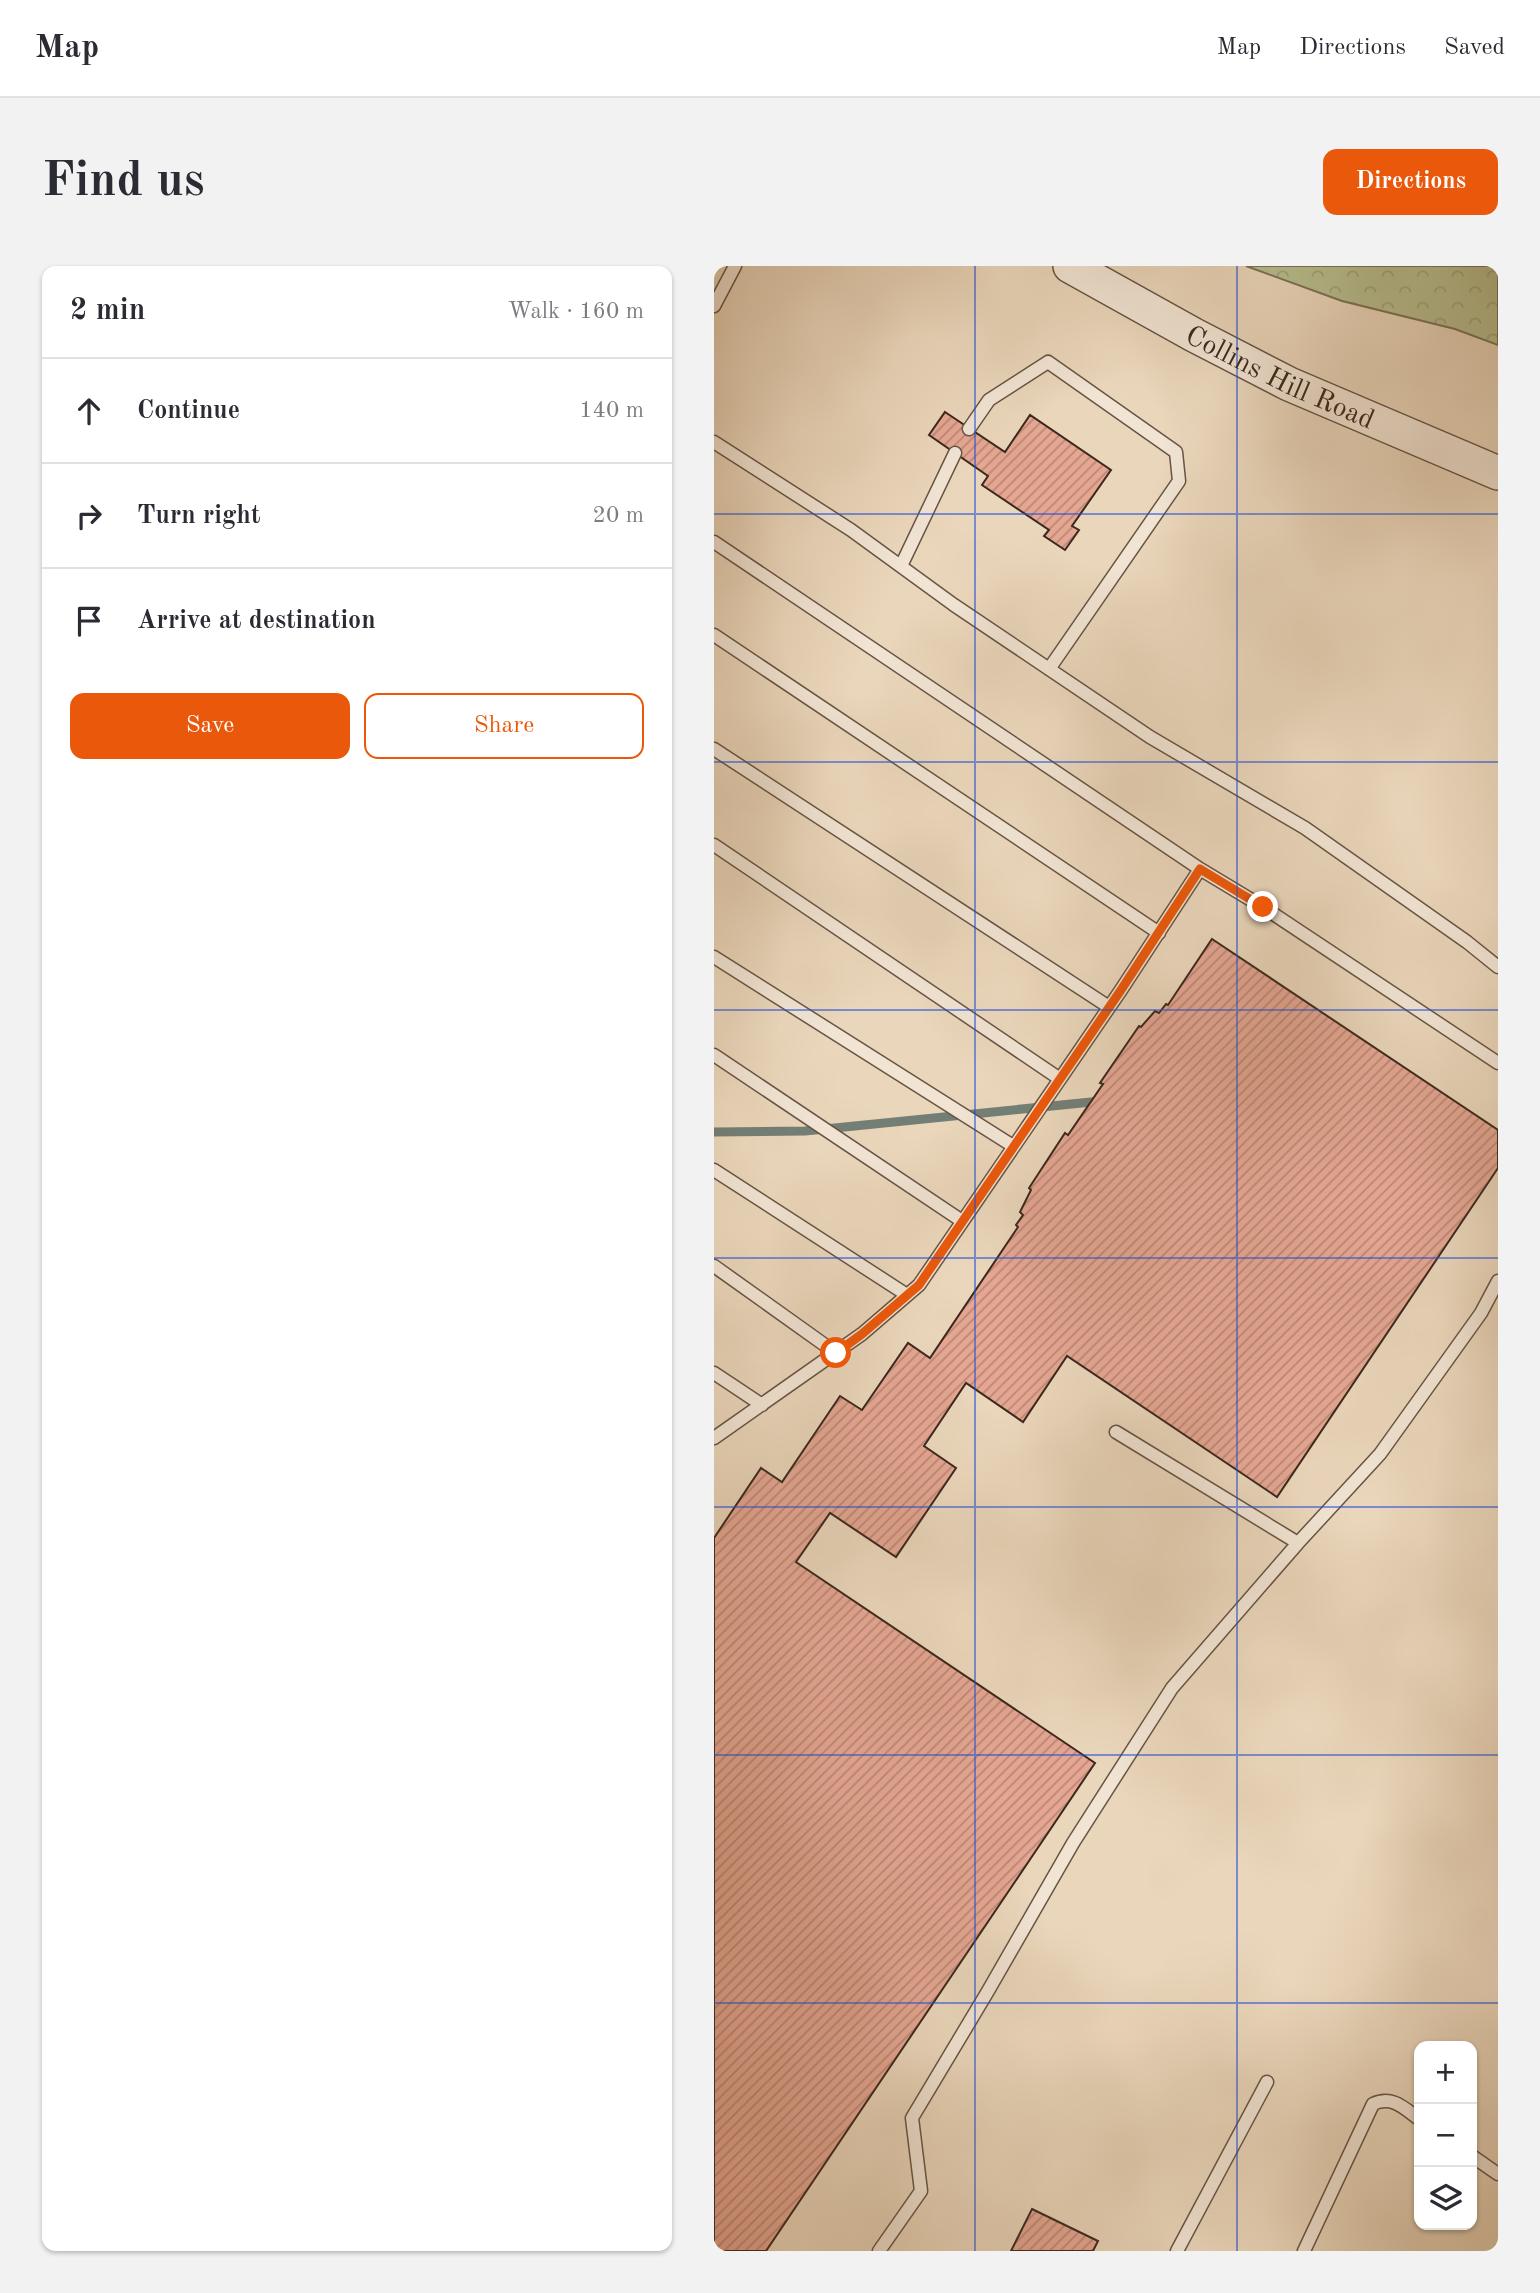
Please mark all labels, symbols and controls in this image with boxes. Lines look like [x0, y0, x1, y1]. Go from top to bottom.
text: Map [35, 32, 99, 65]
text: Map [1217, 36, 1261, 60]
text: Directions [1299, 36, 1406, 60]
text: Saved [1444, 36, 1505, 60]
button: Directions [1323, 149, 1498, 215]
text: Find us [42, 158, 205, 207]
text: 2 min [70, 296, 145, 326]
text: Walk · 160 m [508, 300, 644, 323]
street label: Collins Hill Road [1180, 322, 1378, 436]
icon: ahead [70, 392, 108, 430]
text: Continue [137, 398, 240, 424]
text: 140 m [579, 399, 644, 422]
icon: right [70, 497, 108, 535]
text: Turn right [137, 503, 260, 529]
text: 20 m [593, 504, 644, 527]
icon: arrive [70, 602, 108, 640]
text: Arrive at destination [137, 608, 376, 634]
button: Save [70, 693, 350, 759]
button: Share [364, 693, 644, 759]
route end [1247, 891, 1278, 922]
route start [820, 1337, 851, 1368]
map controls [1414, 2041, 1477, 2230]
button: + [1414, 2041, 1477, 2104]
button: − [1414, 2104, 1477, 2167]
button: layers [1414, 2167, 1477, 2230]

